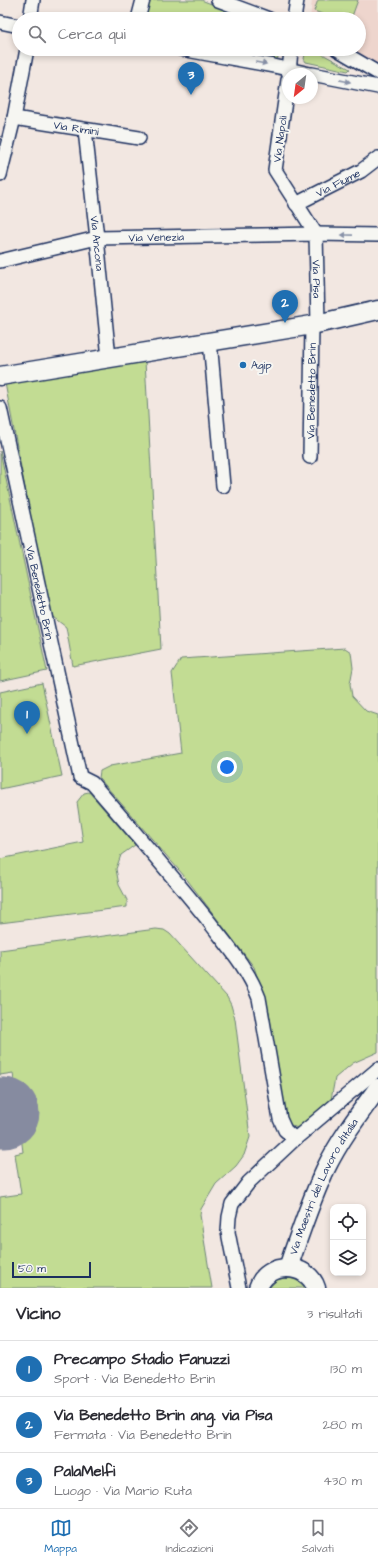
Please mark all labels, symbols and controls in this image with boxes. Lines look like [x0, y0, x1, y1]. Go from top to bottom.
search box [12, 12, 366, 56]
icon: search [26, 23, 48, 45]
text: Cerca qui [58, 24, 126, 45]
one-way arrow [255, 61, 267, 67]
pin: 3 [178, 62, 204, 95]
north arrow [282, 68, 318, 104]
one-way arrow [339, 78, 351, 84]
street label: Via Napoli [269, 114, 291, 163]
street label: Via Rimini [53, 117, 100, 139]
street label: Via Fiume [313, 165, 363, 200]
street label: Via Ancona [87, 215, 108, 272]
street label: Via Venezia [128, 229, 185, 245]
one-way arrow [341, 231, 353, 238]
street label: Via Pisa [309, 260, 325, 299]
pin: 2 [272, 290, 298, 323]
street label: Via Benedetto Brin [303, 342, 319, 439]
place label: Agip [251, 358, 272, 374]
marker: Agip [238, 360, 248, 370]
street label: Via Benedetto Brin [23, 544, 58, 642]
pin: 1 [14, 701, 40, 734]
your location [217, 757, 237, 777]
street label: Via Maestri del Lavoro d'Italia [285, 1115, 362, 1257]
map controls [330, 1204, 366, 1276]
button: locate [330, 1204, 366, 1240]
button: layers [330, 1240, 366, 1276]
scale bar [12, 1260, 91, 1279]
text: 50 m [18, 1261, 46, 1276]
text: Vicino [16, 1302, 61, 1326]
text: 3 risultati [307, 1305, 362, 1323]
text: Precampo Stadio Fanuzzi [54, 1349, 230, 1370]
text: 1 [28, 1360, 30, 1378]
text: 130 m [330, 1360, 362, 1378]
text: Sport · Via Benedetto Brin [54, 1370, 215, 1388]
text: Via Benedetto Brin ang. via Pisa [54, 1405, 272, 1426]
text: 2 [25, 1416, 33, 1434]
text: 280 m [323, 1416, 362, 1434]
text: Fermata · Via Benedetto Brin [54, 1426, 231, 1444]
text: PalaMelfi [54, 1461, 115, 1482]
text: 3 [26, 1472, 32, 1490]
text: 430 m [323, 1472, 362, 1490]
text: Luogo · Via Mario Ruta [54, 1482, 192, 1500]
tab: Mappa [44, 1517, 77, 1556]
tab: Indicazioni [166, 1517, 213, 1556]
tab: Salvati [302, 1517, 334, 1556]

